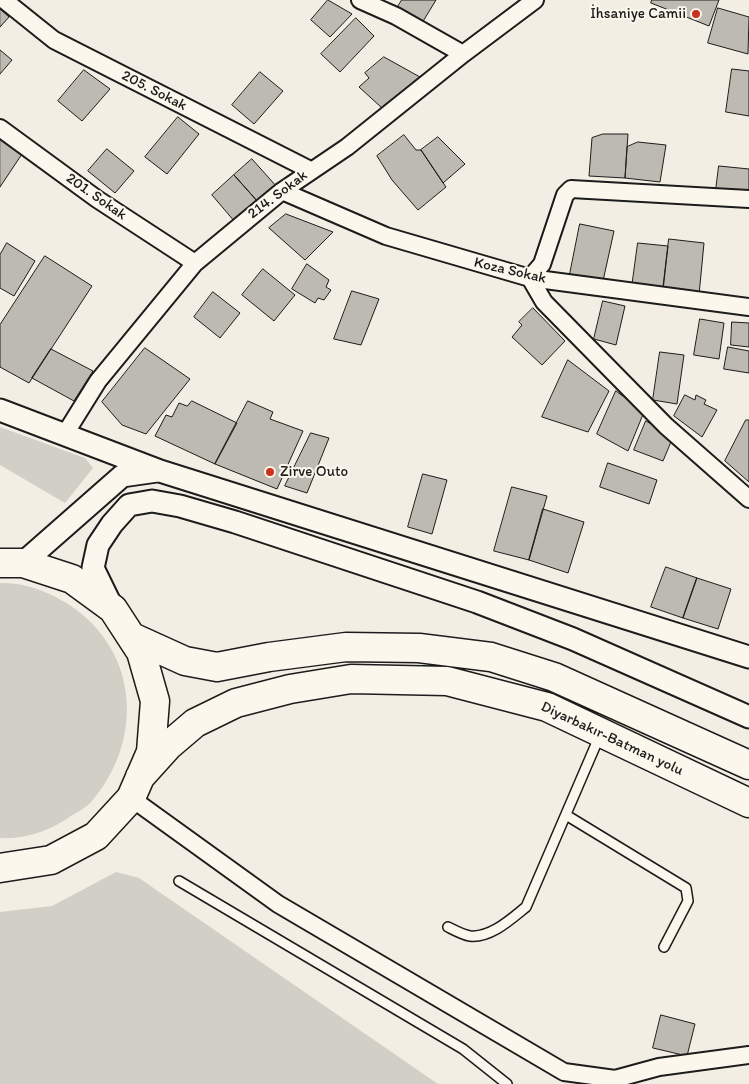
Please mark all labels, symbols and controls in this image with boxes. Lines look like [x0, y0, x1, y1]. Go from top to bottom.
place label: İhsaniye Camii [590, 5, 686, 23]
marker: İhsaniye Camii [690, 8, 702, 20]
street label: 205. Sokak [118, 67, 190, 115]
street label: 214. Sokak [245, 167, 311, 223]
street label: 201. Sokak [62, 170, 130, 224]
street label: Koza Sokak [472, 254, 548, 288]
place label: Zirve Outo [280, 463, 348, 481]
marker: Zirve Outo [264, 466, 276, 478]
street label: Diyarbakır-Batman yolu [538, 698, 686, 780]

